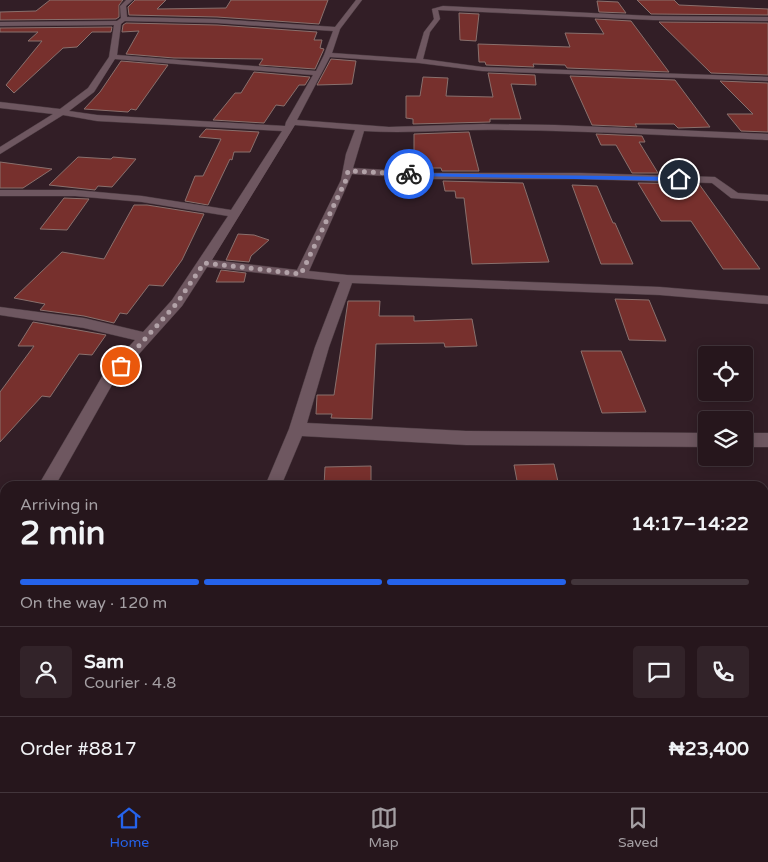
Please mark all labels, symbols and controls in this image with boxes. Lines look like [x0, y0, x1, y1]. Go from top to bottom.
courier [384, 149, 434, 199]
pin [658, 158, 700, 200]
icon: bike [395, 160, 423, 188]
icon: home [665, 165, 693, 193]
pin [100, 345, 142, 387]
map controls [698, 346, 753, 466]
button: locate [698, 346, 753, 401]
icon: bag [107, 352, 135, 380]
button: layers [698, 411, 753, 466]
text: Arriving in [20, 495, 98, 515]
text: 14:17–14:22 [631, 513, 749, 535]
text: 2 min [20, 515, 105, 553]
text: On the way · 120 m [20, 593, 167, 613]
button: person [20, 646, 72, 698]
button: chat [633, 646, 685, 698]
button: phone [697, 646, 749, 698]
text: Sam [84, 651, 124, 673]
text: Courier · 4.8 [84, 673, 176, 693]
text: Order #8817 [20, 738, 137, 760]
text: ₦23,400 [669, 738, 749, 760]
tab: Home [110, 804, 149, 851]
tab: Map [368, 804, 399, 851]
tab: Saved [618, 804, 658, 851]

